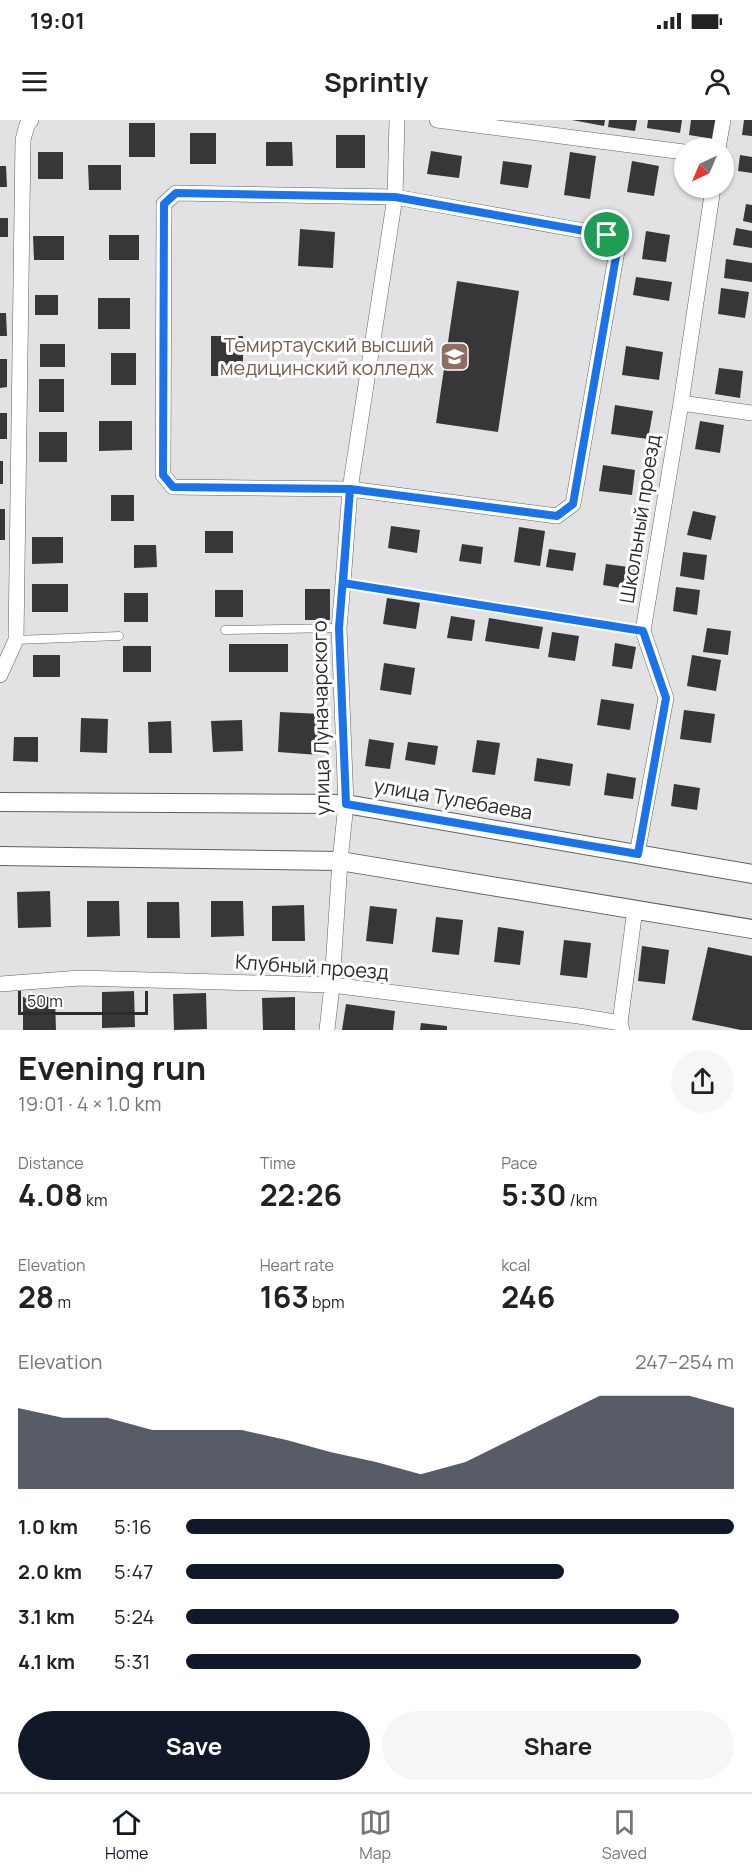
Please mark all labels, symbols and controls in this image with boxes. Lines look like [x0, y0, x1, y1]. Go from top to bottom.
text: 19:01 [30, 6, 85, 36]
text: Sprintly [324, 63, 428, 100]
icon: menu [18, 65, 51, 98]
icon: person [701, 65, 734, 98]
north arrow [674, 138, 734, 198]
map controls [674, 138, 734, 198]
pin [581, 209, 632, 260]
icon: arrive [590, 218, 623, 251]
place label: Темиртауский высший медицинский колледж [220, 331, 434, 381]
school or university icon: Темиртауский высший медицинский колледж [439, 340, 471, 372]
street label: Школьный проезд [613, 433, 666, 605]
street label: улица Луначарского [305, 620, 336, 816]
street label: улица Тулебаева [372, 771, 535, 826]
street label: Клубный проезд [234, 948, 390, 985]
scale bar [18, 988, 148, 1016]
text: 50 m [27, 990, 63, 1012]
text: Evening run [18, 1045, 206, 1090]
button: share [671, 1050, 734, 1113]
text: 19:01 · 4 × 1.0 km [18, 1090, 161, 1117]
text: Distance [18, 1152, 84, 1174]
text: Time [260, 1152, 296, 1174]
text: Pace [501, 1152, 537, 1174]
text: 4.08 [18, 1174, 83, 1215]
text: 22:26 [260, 1174, 342, 1215]
text: 5:30 [501, 1174, 566, 1215]
text: km [83, 1189, 108, 1211]
text: /km [566, 1189, 597, 1211]
text: Elevation [18, 1254, 86, 1276]
text: Heart rate [260, 1254, 334, 1276]
text: kcal [501, 1254, 531, 1276]
text: 28 [18, 1276, 54, 1317]
text: 163 [260, 1276, 309, 1317]
text: 246 [501, 1276, 556, 1317]
text: m [54, 1291, 71, 1313]
text: bpm [309, 1291, 345, 1313]
text: Elevation [18, 1348, 102, 1375]
text: 247–254 m [635, 1348, 734, 1375]
text: 1.0 km [18, 1513, 78, 1540]
text: 5:16 [114, 1513, 152, 1540]
text: 2.0 km [18, 1558, 82, 1585]
text: 5:47 [114, 1558, 153, 1585]
text: 3.1 km [18, 1603, 75, 1630]
text: 5:24 [114, 1603, 154, 1630]
text: 4.1 km [18, 1648, 75, 1675]
text: 5:31 [114, 1648, 150, 1675]
button: Save [18, 1711, 370, 1780]
button: Share [382, 1711, 734, 1780]
tab: Home [105, 1806, 148, 1864]
tab: Map [359, 1806, 392, 1864]
tab: Saved [602, 1806, 647, 1864]

